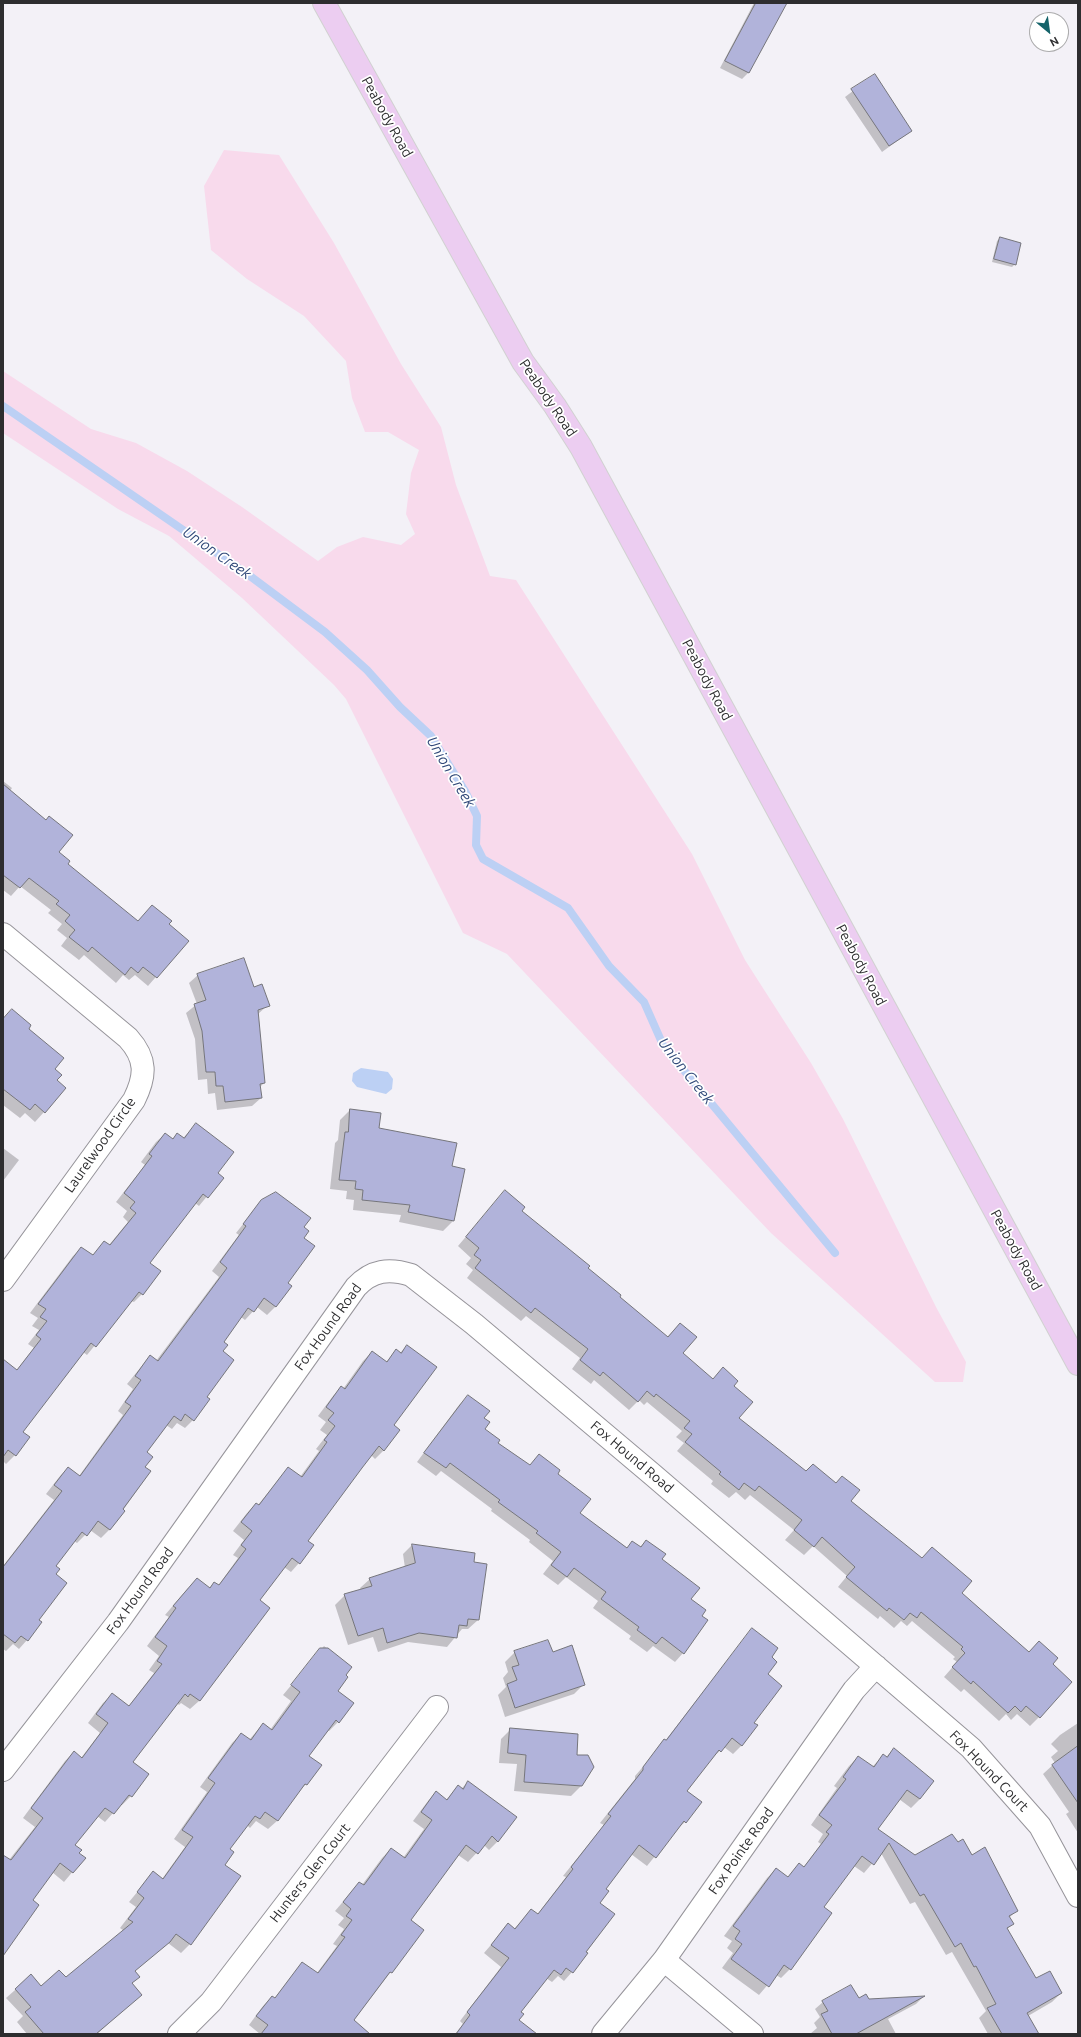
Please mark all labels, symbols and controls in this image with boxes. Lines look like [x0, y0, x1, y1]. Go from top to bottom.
north arrow [1029, 12, 1069, 52]
text: N [1048, 34, 1061, 49]
street label: Peabody Road [358, 74, 416, 160]
street label: Peabody Road [516, 356, 580, 440]
water label: Union Creek [179, 523, 255, 583]
street label: Peabody Road [679, 636, 735, 724]
water label: Union Creek [423, 733, 479, 811]
street label: Peabody Road [833, 921, 889, 1009]
water label: Union Creek [654, 1034, 718, 1108]
street label: Laurelwood Circle [61, 1094, 139, 1196]
street label: Peabody Road [987, 1207, 1045, 1293]
street label: Fox Hound Road [291, 1280, 365, 1374]
street label: Fox Hound Road [587, 1417, 677, 1497]
street label: Fox Hound Road [103, 1544, 177, 1638]
street label: Fox Hound Court [946, 1727, 1032, 1815]
street label: Fox Pointe Road [705, 1804, 777, 1898]
street label: Hunters Glen Court [266, 1820, 354, 1926]

